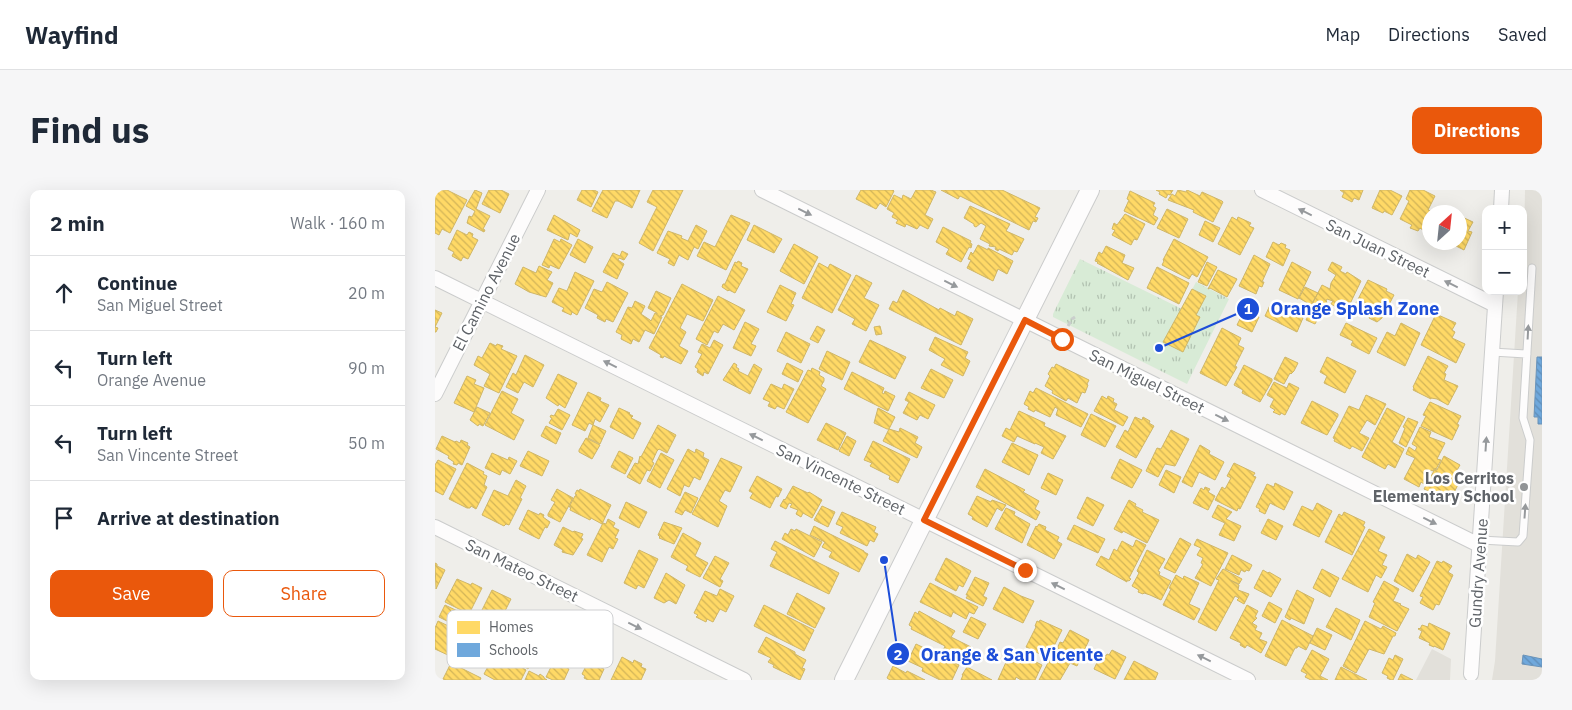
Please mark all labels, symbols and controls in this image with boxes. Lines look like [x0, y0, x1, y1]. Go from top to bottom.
text: Wayfind [25, 19, 118, 51]
text: Map [1325, 23, 1360, 46]
text: Directions [1388, 23, 1470, 46]
text: Saved [1498, 23, 1547, 46]
text: Find us [30, 107, 149, 153]
button: Directions [1412, 107, 1542, 154]
north arrow [1422, 205, 1467, 250]
map controls [1482, 205, 1527, 295]
button: + [1482, 205, 1527, 250]
one-way arrow [798, 208, 812, 216]
one-way arrow [1298, 208, 1313, 216]
text: 2 min [50, 209, 105, 237]
text: Walk · 160 m [290, 213, 385, 233]
street label: San Juan Street [1323, 214, 1433, 282]
street label: El Camino Avenue [448, 230, 524, 354]
button: − [1482, 250, 1527, 295]
text: Continue [97, 271, 177, 295]
icon: ahead [50, 279, 78, 307]
one-way arrow [944, 280, 958, 288]
one-way arrow [1444, 280, 1458, 288]
text: 20 m [348, 283, 385, 303]
callout: Orange Splash Zone [1236, 293, 1449, 326]
text: San Miguel Street [97, 295, 223, 315]
text: Orange Splash Zone [1271, 297, 1439, 320]
text: 1 [1243, 299, 1253, 318]
one-way arrow [1525, 324, 1533, 340]
route start [1051, 328, 1074, 351]
street label: San Miguel Street [1086, 344, 1208, 418]
text: Turn left [97, 346, 173, 370]
icon: left [50, 354, 78, 382]
text: 90 m [348, 358, 385, 378]
one-way arrow [603, 360, 618, 369]
text: Orange Avenue [97, 370, 206, 390]
one-way arrow [1215, 414, 1229, 422]
text: Turn left [97, 421, 173, 445]
icon: left [50, 429, 78, 457]
one-way arrow [749, 432, 763, 440]
text: 50 m [348, 433, 385, 453]
one-way arrow [1482, 436, 1490, 452]
street label: San Vincente Street [773, 439, 909, 519]
text: San Vincente Street [97, 445, 238, 465]
place label: Los Cerritos Elementary School [1373, 468, 1514, 506]
marker: Los Cerritos Elementary School [1518, 481, 1530, 493]
one-way arrow [1522, 503, 1530, 519]
icon: arrive [50, 504, 78, 532]
text: Arrive at destination [97, 506, 280, 530]
one-way arrow [1423, 517, 1437, 525]
street label: Gundry Avenue [1464, 517, 1492, 628]
street label: San Mateo Street [462, 534, 582, 606]
route end [1014, 559, 1037, 582]
button: Save [50, 570, 213, 617]
button: Share [223, 570, 385, 617]
one-way arrow [1051, 582, 1066, 591]
legend [447, 610, 613, 668]
text: Homes [489, 618, 534, 636]
one-way arrow [628, 622, 643, 630]
callout: Orange & San Vicente [886, 638, 1113, 671]
text: Schools [489, 641, 539, 659]
text: Orange & San Vicente [921, 643, 1103, 666]
text: 2 [893, 645, 903, 664]
one-way arrow [1197, 654, 1211, 662]

